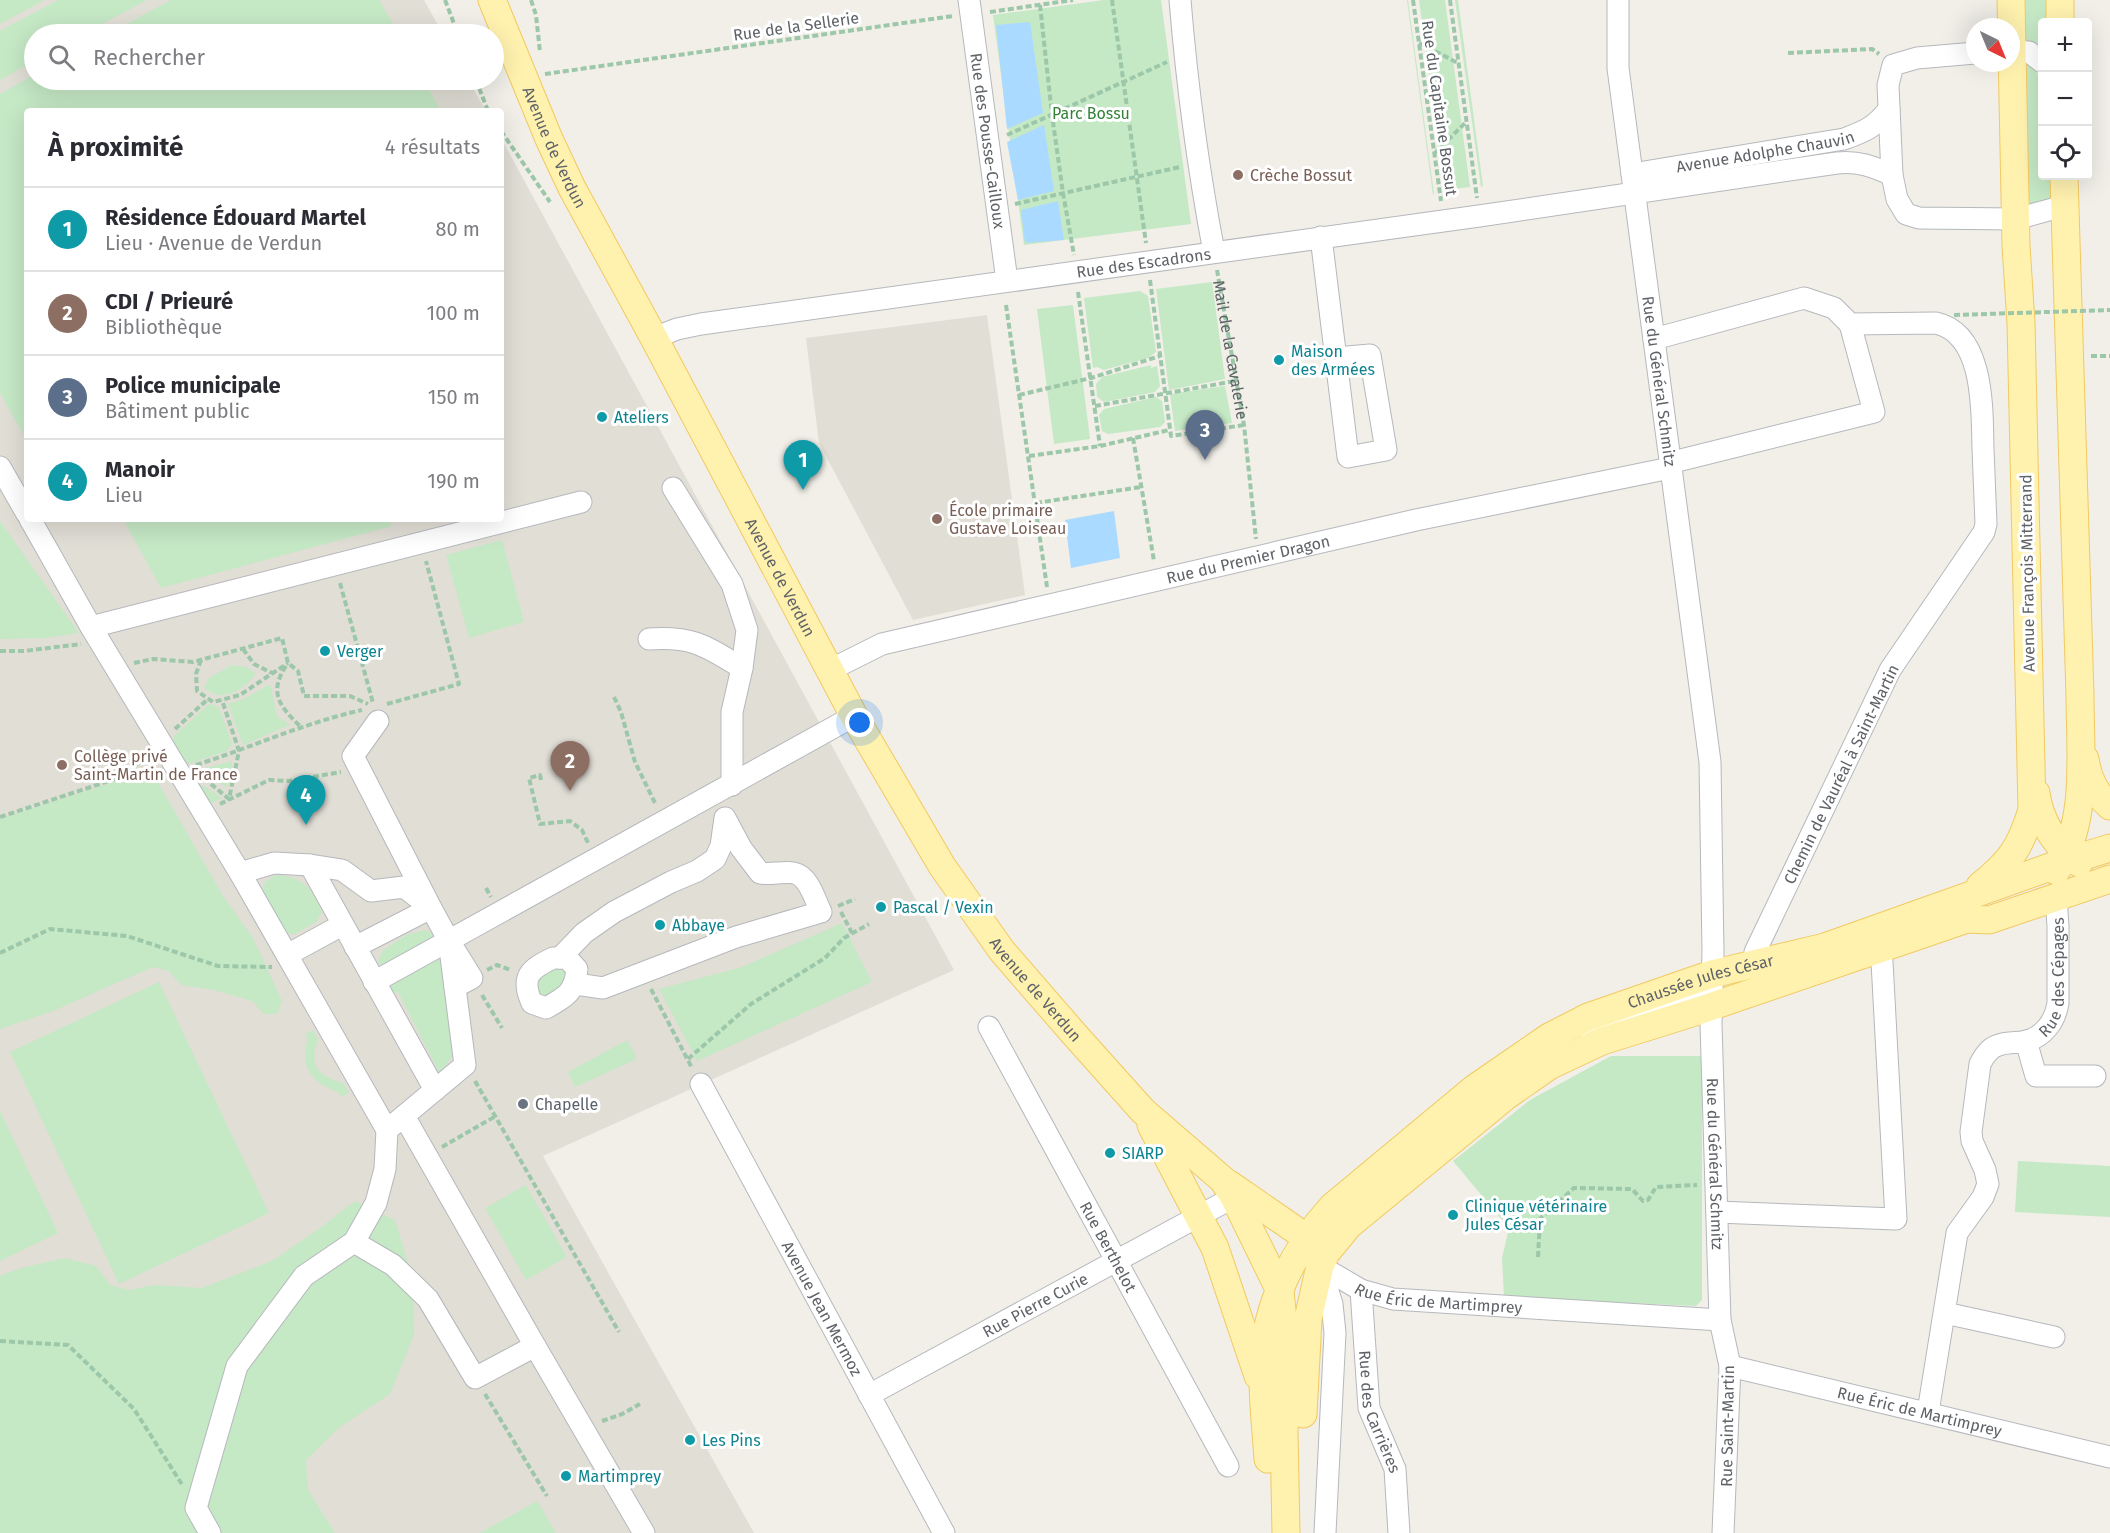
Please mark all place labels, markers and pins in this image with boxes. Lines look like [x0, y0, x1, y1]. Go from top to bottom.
place label: Crèche Bossut [1250, 166, 1352, 185]
marker: Crèche Bossut [1231, 168, 1245, 182]
place label: Maison des Armées [1291, 342, 1375, 379]
marker: Maison des Armées [1272, 353, 1286, 367]
place label: Ateliers [614, 408, 669, 427]
marker: Ateliers [595, 410, 609, 424]
pin: 3 [1186, 410, 1224, 460]
pin: 1 [784, 440, 822, 490]
place label: École primaire Gustave Loiseau [949, 500, 1066, 538]
marker: École primaire Gustave Loiseau [930, 512, 944, 526]
place label: Verger [337, 642, 384, 661]
marker: Verger [318, 644, 332, 658]
pin: 2 [550, 742, 590, 791]
place label: Collège privé Saint-Martin de France [74, 747, 238, 784]
marker: Collège privé Saint-Martin de France [55, 758, 69, 772]
pin: 4 [286, 776, 326, 825]
place label: Pascal / Vexin [893, 898, 994, 917]
marker: Pascal / Vexin [874, 900, 888, 914]
place label: Abbaye [672, 916, 725, 935]
marker: Abbaye [653, 918, 667, 932]
place label: Chapelle [535, 1095, 598, 1114]
marker: Chapelle [516, 1097, 530, 1111]
place label: SIARP [1122, 1144, 1164, 1163]
marker: SIARP [1103, 1146, 1117, 1160]
place label: Clinique vétérinaire Jules César [1465, 1197, 1607, 1234]
marker: Clinique vétérinaire Jules César [1446, 1208, 1460, 1222]
place label: Les Pins [702, 1431, 761, 1450]
marker: Les Pins [683, 1433, 697, 1447]
place label: Martimprey [578, 1467, 661, 1486]
marker: Martimprey [559, 1469, 573, 1483]

